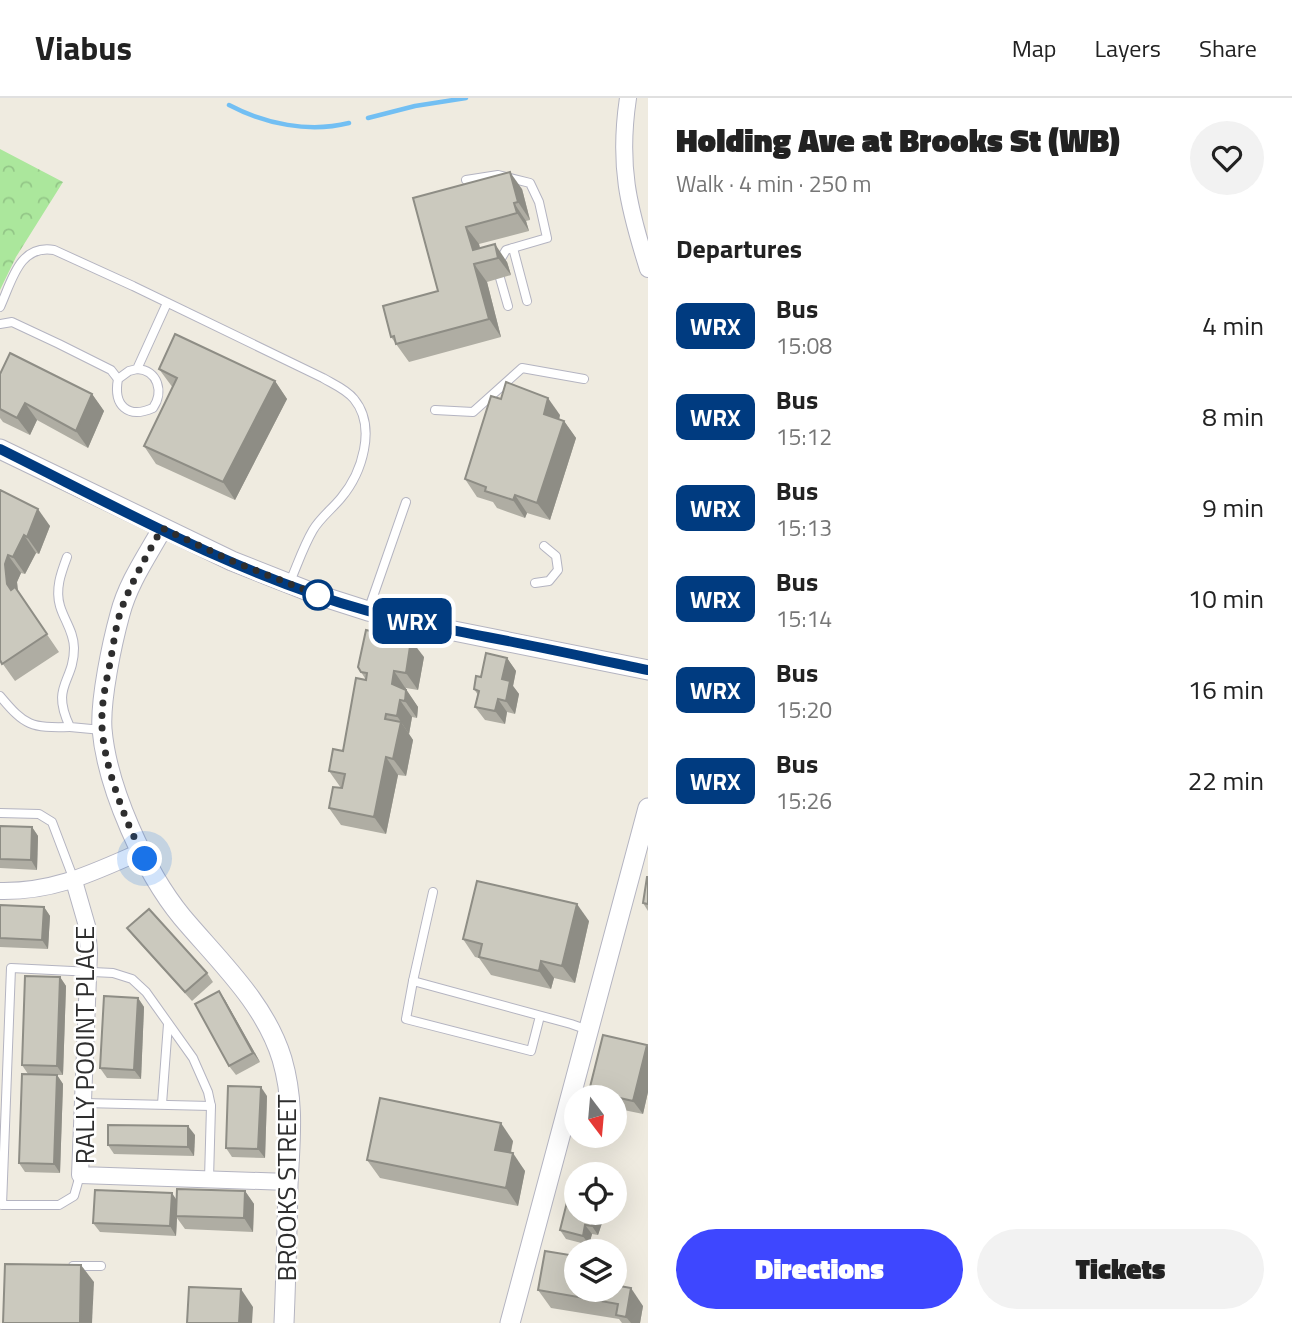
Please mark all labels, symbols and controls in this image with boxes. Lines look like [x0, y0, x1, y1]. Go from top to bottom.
text: Viabus [35, 23, 132, 73]
text: Map [1012, 30, 1057, 66]
text: Layers [1095, 30, 1161, 66]
text: Share [1199, 30, 1257, 66]
text: Holding Ave at Brooks St (WB) [676, 115, 1120, 165]
button: heart [1190, 121, 1264, 195]
text: Walk · 4 min · 250 m [676, 166, 872, 201]
text: Departures [676, 229, 802, 268]
text: Bus [776, 289, 818, 328]
text: 4 min [1202, 306, 1264, 345]
text: WRX [690, 308, 741, 344]
text: 15:08 [776, 328, 832, 363]
text: Bus [776, 380, 818, 419]
text: 8 min [1202, 397, 1264, 436]
text: WRX [690, 399, 741, 435]
text: 15:12 [776, 419, 832, 454]
text: Bus [776, 471, 818, 510]
text: 9 min [1202, 488, 1264, 527]
text: WRX [690, 490, 741, 526]
text: 15:13 [776, 510, 832, 545]
text: Bus [776, 562, 818, 601]
text: 10 min [1188, 579, 1264, 618]
unlabelled marker [303, 580, 333, 610]
text: WRX [690, 581, 741, 617]
line badge: WRX [372, 598, 452, 644]
text: 15:14 [776, 601, 832, 636]
text: WRX [387, 603, 437, 639]
text: Bus [776, 653, 818, 692]
text: 16 min [1188, 670, 1264, 709]
text: WRX [690, 672, 741, 708]
text: 15:20 [776, 692, 832, 727]
text: Bus [776, 744, 818, 783]
text: 22 min [1188, 761, 1264, 800]
text: WRX [690, 763, 741, 799]
text: 15:26 [776, 783, 832, 818]
your location [127, 841, 162, 876]
street label: RALLY POOINT PLACE [65, 926, 104, 1164]
north arrow [564, 1085, 626, 1148]
map controls [564, 1085, 627, 1302]
street label: BROOKS STREET [267, 1094, 306, 1282]
button: locate [564, 1162, 627, 1225]
button: Directions [676, 1229, 963, 1309]
button: Tickets [977, 1229, 1264, 1309]
button: layers [564, 1239, 627, 1302]

